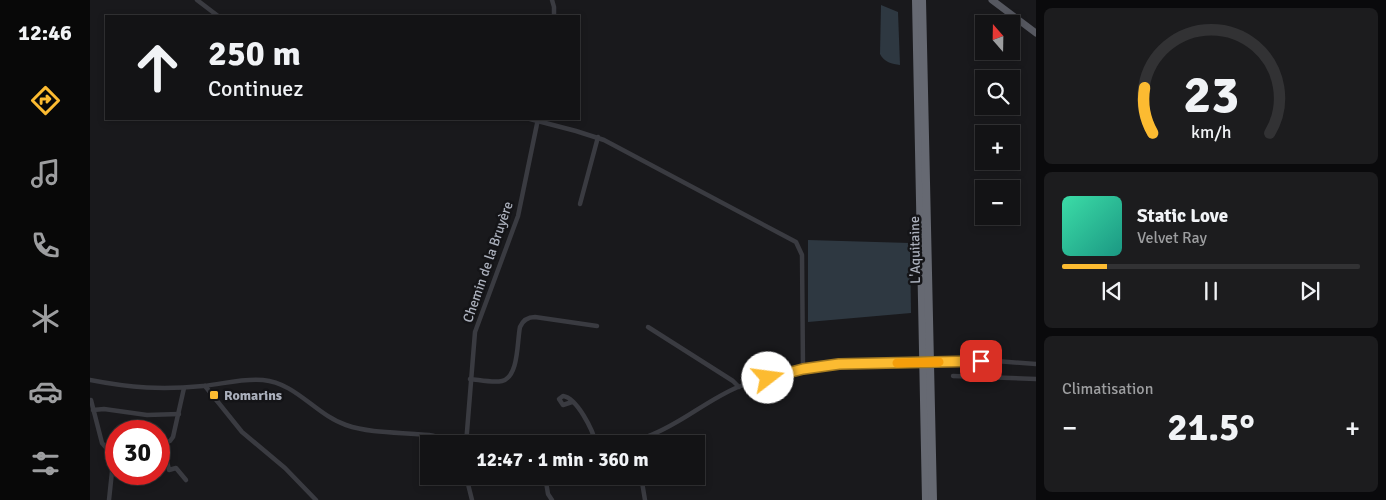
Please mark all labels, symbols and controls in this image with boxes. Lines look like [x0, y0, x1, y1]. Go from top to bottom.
north arrow [975, 15, 1020, 60]
map controls [975, 15, 1020, 225]
text: 12:46 [18, 19, 72, 46]
text: 250 m [208, 32, 301, 75]
icon: ahead [125, 35, 190, 100]
text: 23 [1183, 63, 1239, 127]
button: search [975, 70, 1020, 115]
text: Continuez [208, 75, 303, 102]
icon: directions [28, 83, 63, 118]
text: km/h [1191, 121, 1231, 143]
button: + [975, 125, 1020, 170]
icon: music [28, 156, 63, 191]
button: − [975, 180, 1020, 225]
street label: Chemin de la Bruyère [459, 199, 517, 325]
text: Static Love [1137, 204, 1228, 228]
street label: L'Aquitaine [906, 216, 924, 284]
icon: phone [28, 228, 63, 263]
text: Velvet Ray [1137, 228, 1207, 248]
icon: previous [1098, 277, 1126, 305]
icon: pause [1197, 277, 1225, 305]
icon: next [1296, 277, 1324, 305]
icon: climate [28, 301, 63, 336]
pin [960, 340, 1002, 382]
icon: arrive [967, 347, 995, 375]
position arrow [741, 351, 793, 403]
icon: car [28, 374, 63, 409]
text: Climatisation [1062, 379, 1153, 399]
place label: Romarins [224, 387, 282, 404]
marker: Romarins [208, 389, 220, 401]
text: 21.5° [1167, 404, 1255, 451]
text: − [1062, 411, 1077, 445]
text: + [1345, 411, 1360, 445]
speed limit sign: 30 [105, 420, 170, 485]
icon: filters [28, 446, 63, 481]
text: 12:47 · 1 min · 360 m [476, 448, 649, 472]

